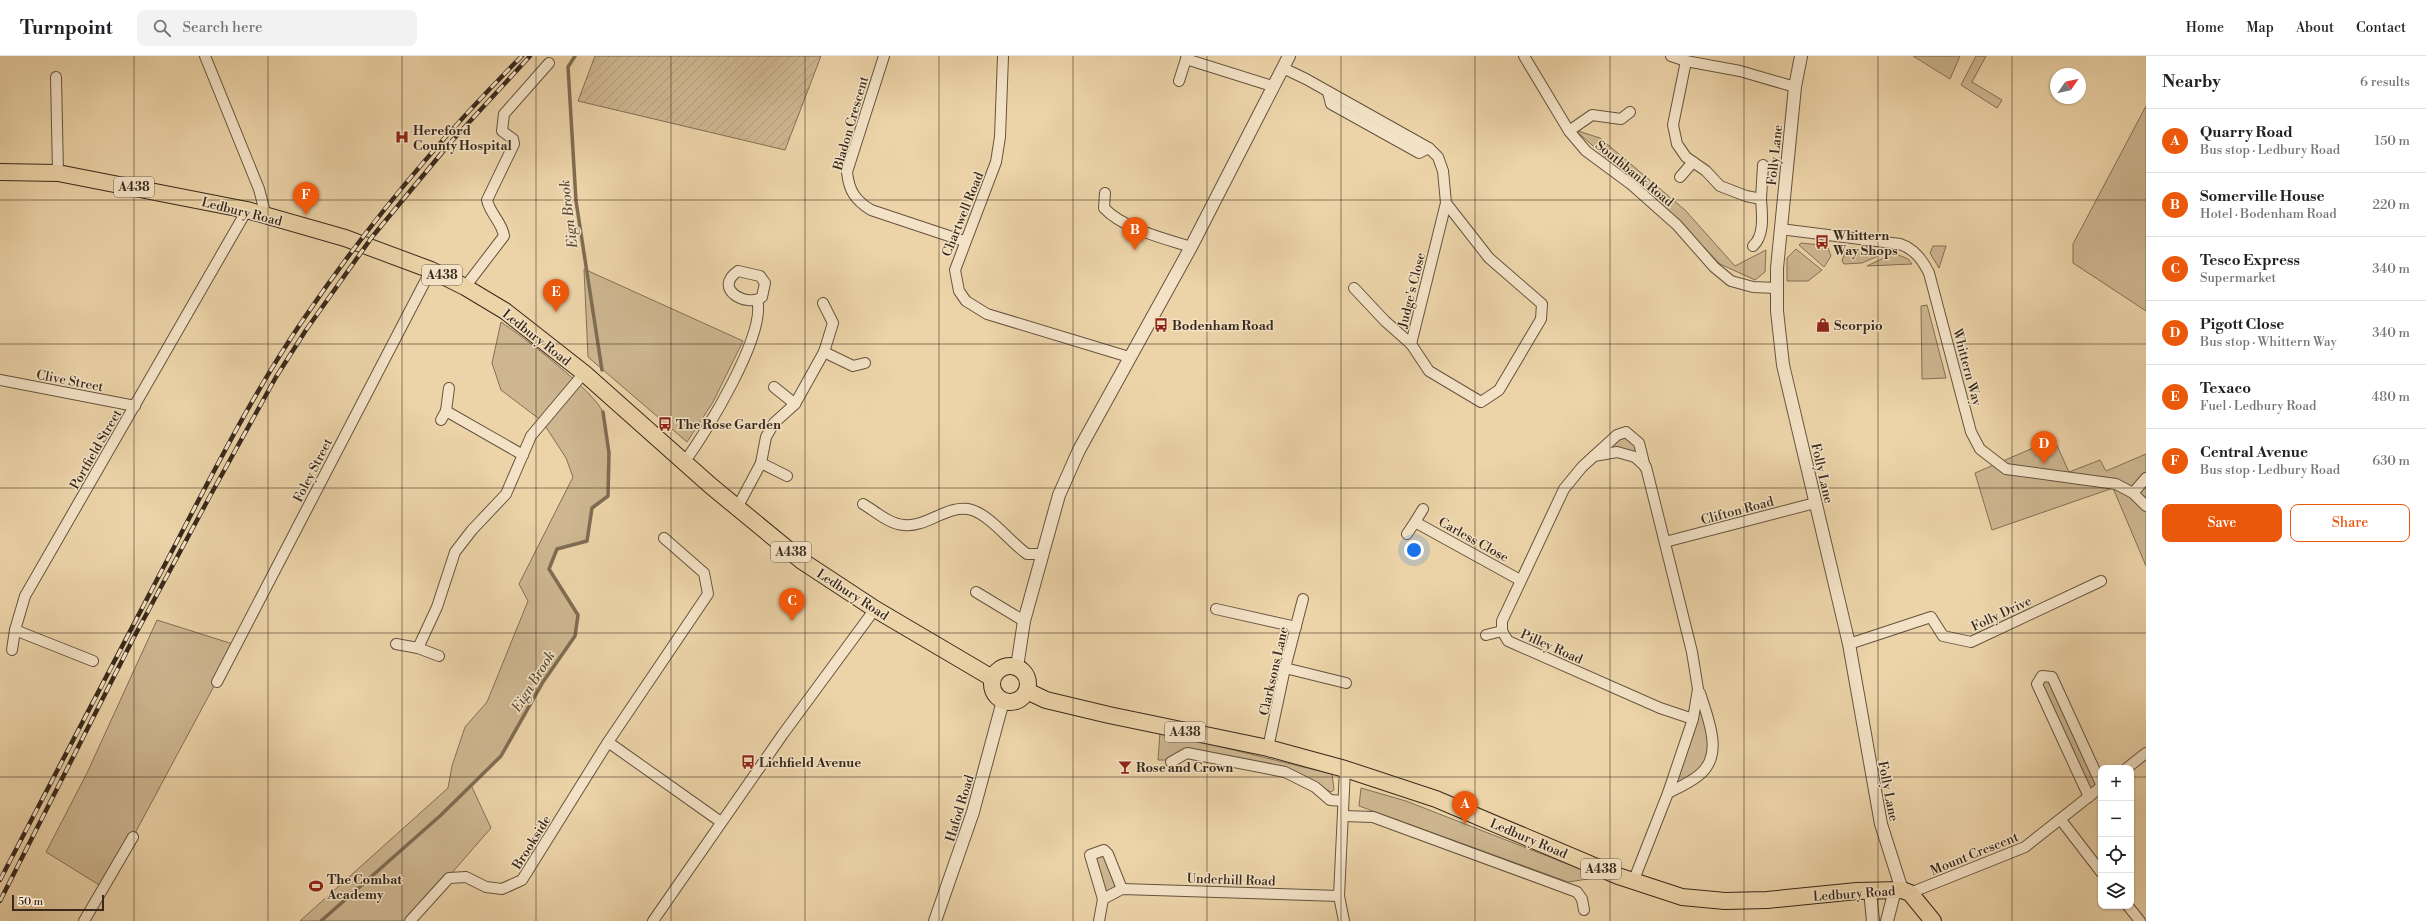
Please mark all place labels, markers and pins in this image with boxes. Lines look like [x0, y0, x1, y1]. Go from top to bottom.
place label: Hereford County Hospital [413, 123, 512, 154]
hospital icon: Hereford County Hospital [394, 129, 410, 145]
pin: F [293, 182, 319, 215]
pin: B [1122, 217, 1148, 250]
place label: Whittern Way Shops [1832, 228, 1898, 259]
bus stop icon: Whittern Way Shops [1814, 234, 1830, 250]
pin: E [543, 279, 569, 312]
bus stop icon: Bodenham Road [1153, 317, 1169, 333]
shop icon: Scorpio [1815, 317, 1831, 333]
place label: Bodenham Road [1172, 318, 1274, 334]
place label: Scorpio [1834, 318, 1883, 334]
bus stop icon: The Rose Garden [657, 416, 673, 432]
place label: The Rose Garden [676, 417, 781, 433]
pin: D [2031, 431, 2057, 464]
pin: C [779, 588, 805, 621]
bus stop icon: Lichfield Avenue [740, 754, 756, 770]
place label: Lichfield Avenue [759, 755, 861, 771]
bar icon: Rose and Crown [1117, 759, 1133, 775]
place label: Rose and Crown [1136, 760, 1233, 776]
pin: A [1452, 791, 1478, 824]
place label: The Combat Academy [326, 872, 402, 903]
sports icon: The Combat Academy [308, 878, 324, 894]

